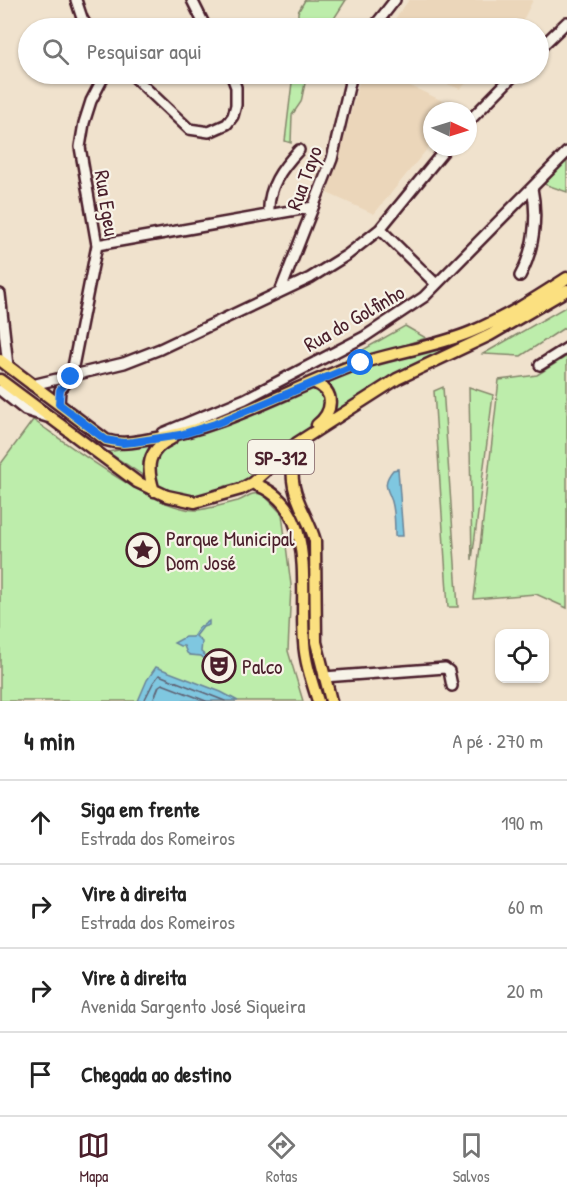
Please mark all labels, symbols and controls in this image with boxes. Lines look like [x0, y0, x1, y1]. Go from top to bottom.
search box [18, 18, 549, 84]
icon: search [39, 35, 72, 68]
text: Pesquisar aqui [87, 36, 202, 66]
north arrow [423, 102, 477, 156]
street label: Rua Tayo [279, 142, 329, 214]
street label: Rua Egeu [87, 168, 127, 239]
street label: Rua do Golfinho [298, 277, 410, 359]
route start [347, 349, 373, 375]
route end [57, 363, 83, 389]
road number: SP-312 [248, 440, 314, 474]
place label: Parque Municipal Dom José [166, 524, 295, 577]
place icon: Parque Municipal Dom José [125, 532, 161, 568]
map controls [495, 629, 549, 683]
button: locate [495, 629, 549, 683]
theatre icon: Palco [201, 648, 237, 684]
place label: Palco [242, 652, 283, 681]
text: 4 min [24, 723, 75, 758]
text: A pé · 270 m [453, 727, 543, 754]
text: Siga em frente [81, 794, 200, 824]
icon: ahead [24, 806, 57, 839]
text: 190 m [501, 809, 543, 836]
text: Estrada dos Romeiros [81, 824, 235, 851]
text: Vire à direita [81, 878, 186, 908]
icon: right [24, 890, 57, 923]
text: 60 m [508, 893, 543, 920]
text: Estrada dos Romeiros [81, 908, 235, 935]
text: Vire à direita [81, 962, 186, 992]
icon: right [24, 974, 57, 1007]
text: 20 m [506, 977, 543, 1004]
text: Avenida Sargento José Siqueira [81, 992, 305, 1019]
icon: arrive [24, 1058, 57, 1091]
text: Chegada ao destino [81, 1059, 231, 1089]
tab: Mapa [77, 1129, 110, 1187]
tab: Rotas [265, 1129, 298, 1187]
tab: Salvos [453, 1129, 490, 1187]

